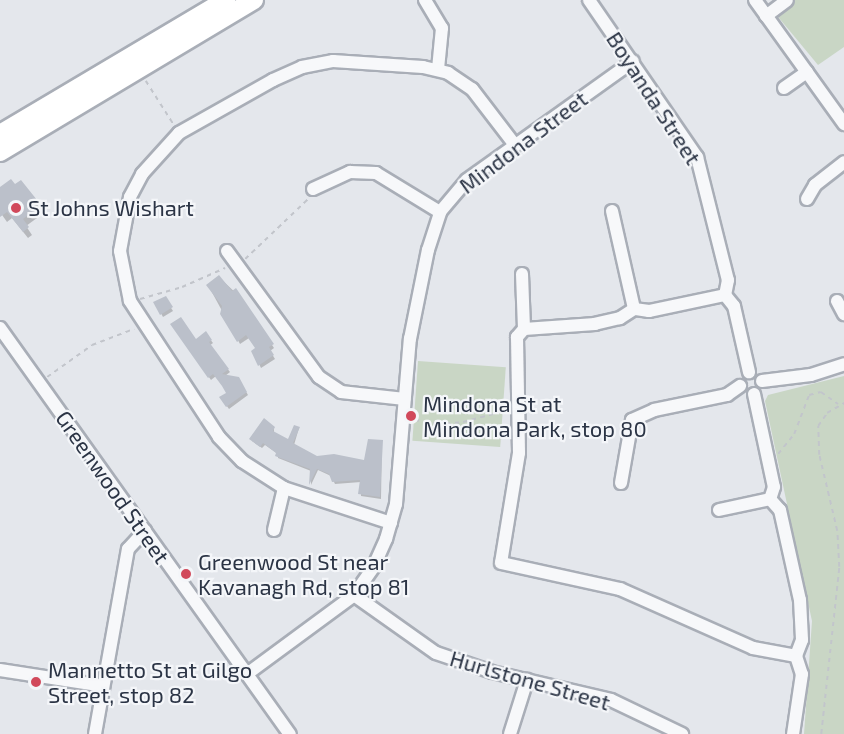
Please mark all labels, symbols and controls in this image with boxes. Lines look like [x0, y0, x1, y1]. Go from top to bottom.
street label: Boyanda Street [601, 27, 707, 169]
street label: Mindona Street [454, 85, 592, 199]
place label: St Johns Wishart [28, 195, 195, 221]
marker: St Johns Wishart [9, 201, 23, 215]
place label: Mindona St at Mindona Park, stop 80 [423, 390, 647, 442]
street label: Greenwood Street [50, 406, 176, 568]
marker: Mindona St at Mindona Park, stop 80 [404, 409, 418, 423]
place label: Greenwood St near Kavanagh Rd, stop 81 [198, 548, 409, 600]
marker: Greenwood St near Kavanagh Rd, stop 81 [179, 567, 193, 581]
street label: Hurlstone Street [447, 645, 613, 715]
place label: Mannetto St at Gilgo Street, stop 82 [48, 656, 252, 708]
marker: Mannetto St at Gilgo Street, stop 82 [29, 675, 43, 689]

